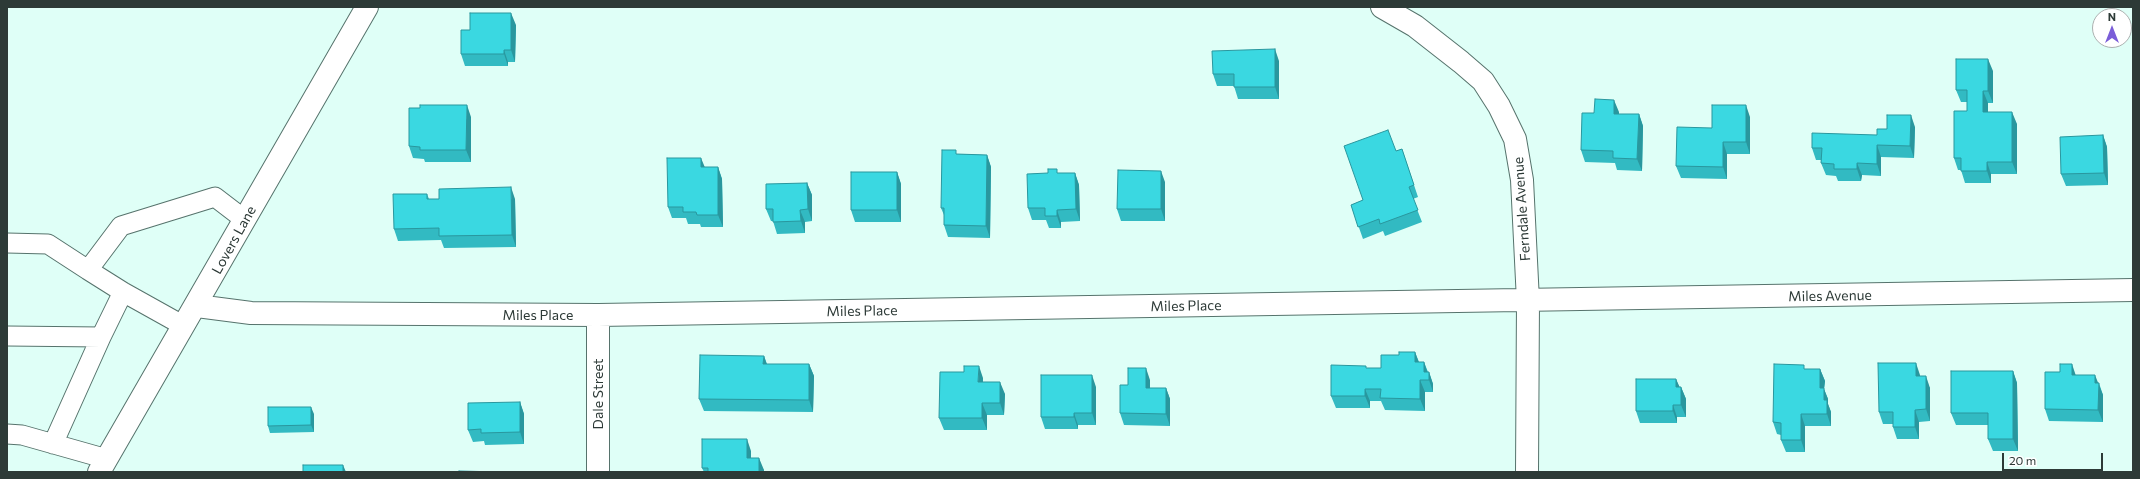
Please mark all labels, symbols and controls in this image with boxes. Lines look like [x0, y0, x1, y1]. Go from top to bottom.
north arrow [2092, 8, 2132, 48]
text: N [2108, 10, 2116, 23]
street label: Ferndale Avenue [1510, 156, 1534, 262]
street label: Lovers Lane [208, 203, 260, 277]
street label: Miles Avenue [1788, 287, 1872, 305]
street label: Miles Place [1150, 297, 1222, 315]
street label: Miles Place [826, 302, 898, 320]
street label: Miles Place [503, 307, 573, 323]
street label: Dale Street [590, 359, 606, 429]
scale bar [2004, 445, 2105, 471]
text: 20 m [2009, 453, 2036, 467]

